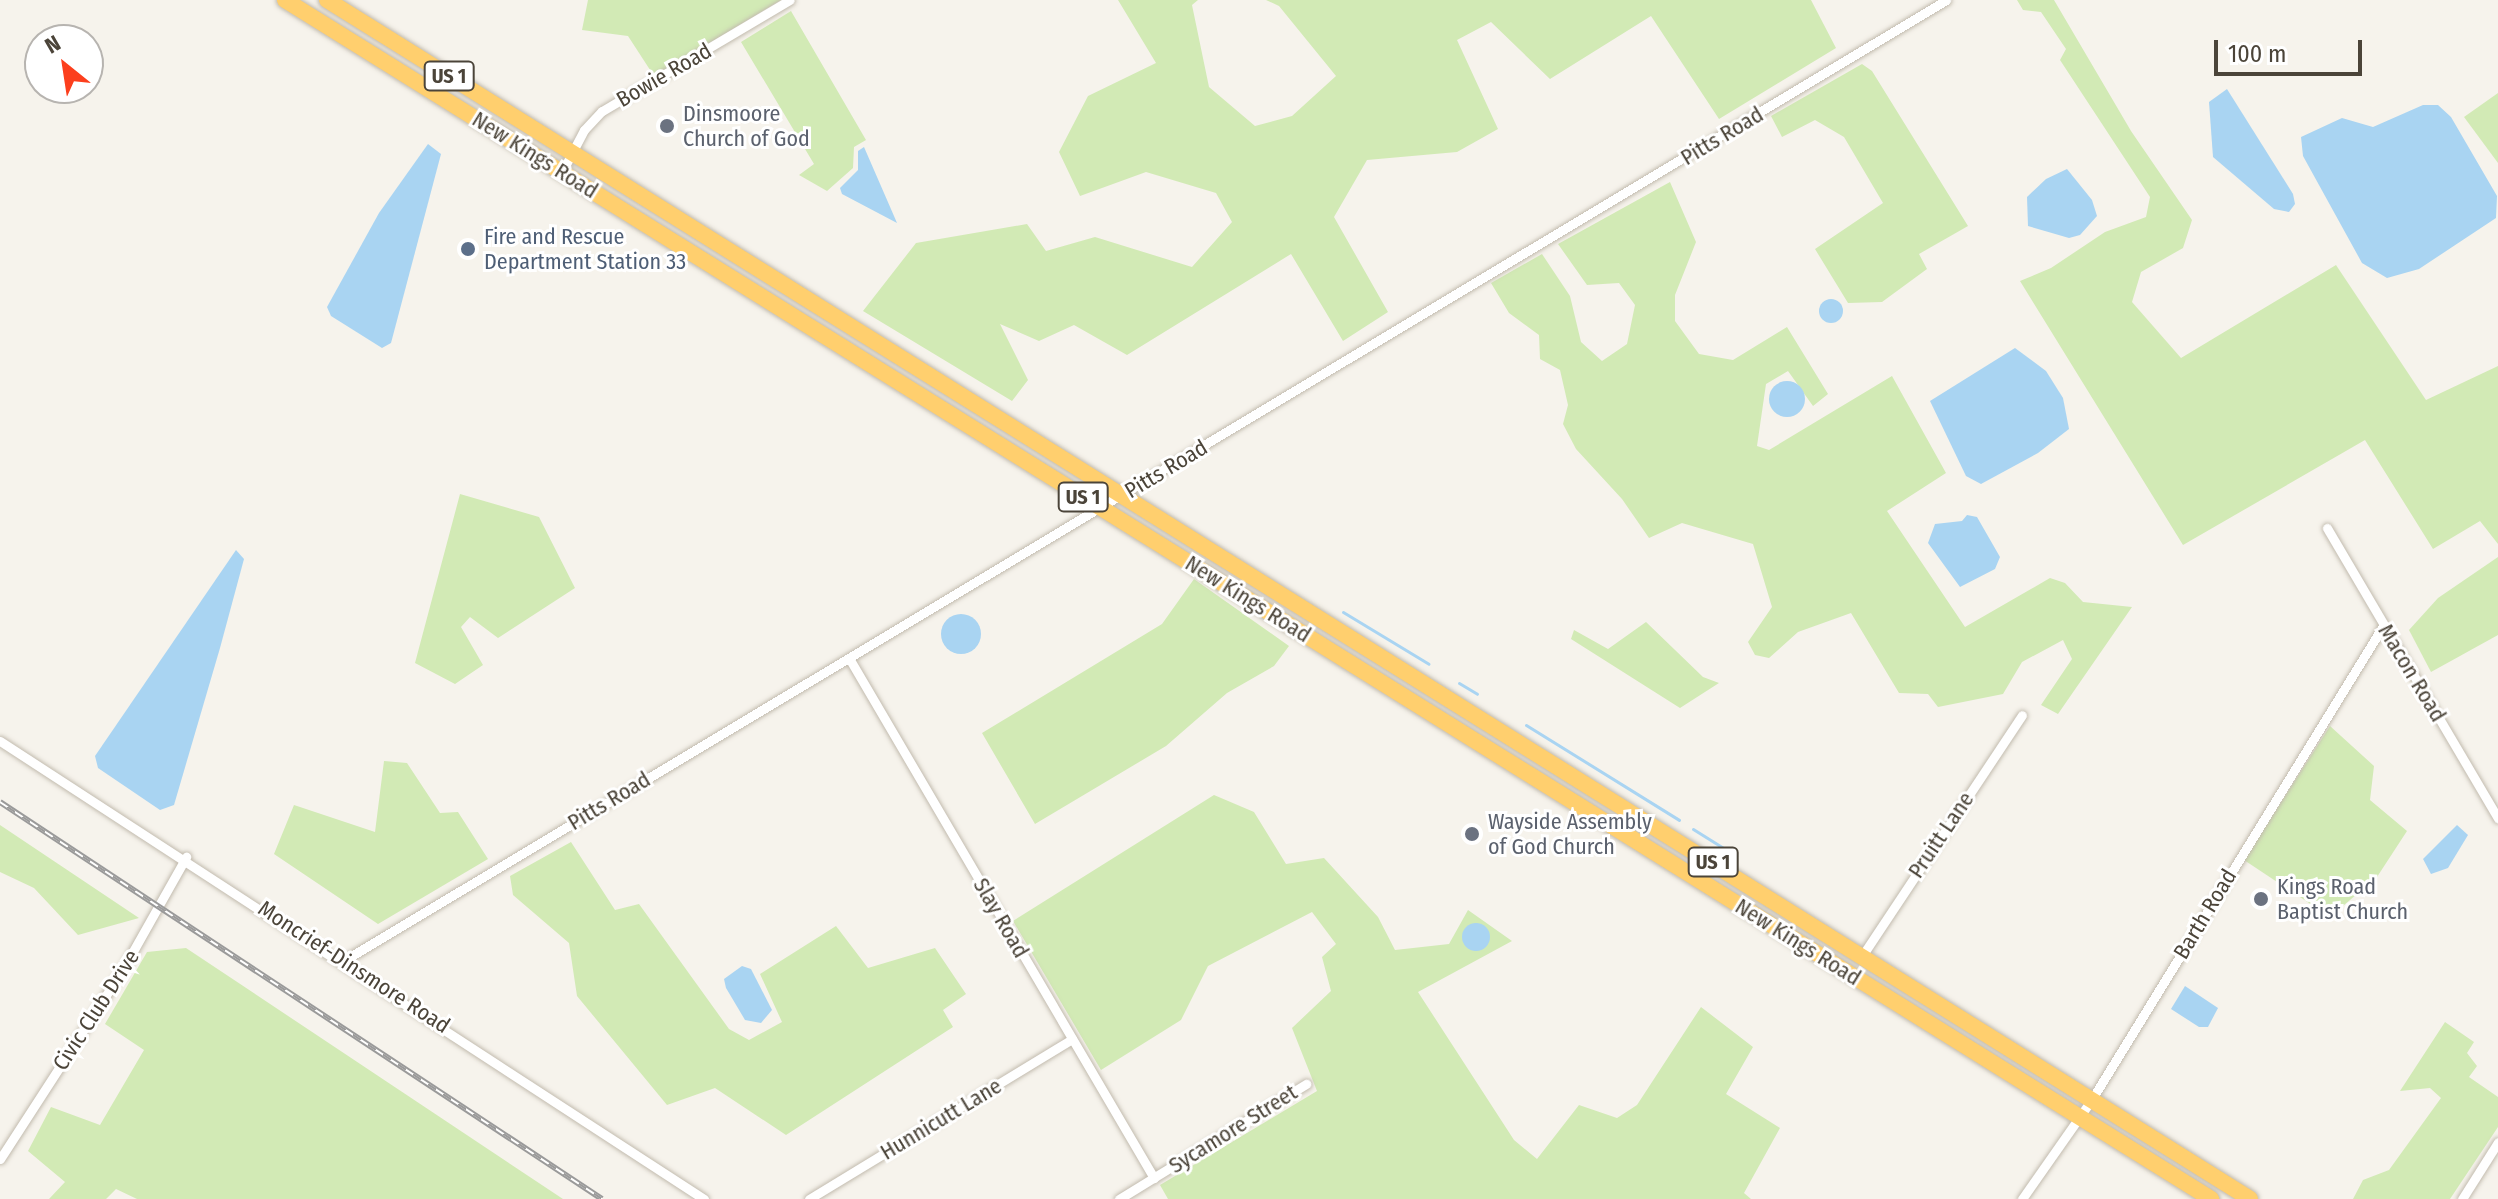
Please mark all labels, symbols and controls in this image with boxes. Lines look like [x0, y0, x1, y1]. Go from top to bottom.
north arrow [24, 24, 104, 104]
scale bar [2218, 24, 2366, 74]
text: N [40, 30, 65, 60]
street label: Bowie Road [612, 37, 716, 113]
text: 100 m [2228, 40, 2286, 68]
road number: US 1 [423, 60, 475, 92]
place label: Dinsmoore Church of God [683, 100, 810, 152]
street label: Pitts Road [1676, 101, 1768, 171]
street label: New Kings Road [467, 106, 603, 204]
marker: Dinsmoore Church of God [658, 117, 676, 135]
place label: Fire and Rescue Department Station 33 [484, 223, 686, 274]
marker: Fire and Rescue Department Station 33 [459, 240, 477, 258]
street label: Pitts Road [1120, 434, 1212, 504]
road number: US 1 [1057, 481, 1109, 513]
street label: New Kings Road [1180, 550, 1316, 648]
street label: Macon Road [2373, 619, 2451, 727]
street label: Pitts Road [563, 766, 655, 836]
street label: Pruitt Lane [1903, 787, 1979, 883]
place label: Wayside Assembly of God Church [1488, 808, 1652, 860]
marker: Wayside Assembly of God Church [1463, 825, 1481, 843]
road number: US 1 [1687, 846, 1739, 878]
street label: Barth Road [2168, 864, 2242, 964]
street label: Slay Road [968, 873, 1034, 963]
place label: Kings Road Baptist Church [2277, 873, 2408, 924]
marker: Kings Road Baptist Church [2252, 890, 2270, 908]
street label: New Kings Road [1730, 893, 1866, 991]
street label: Moncrief-Dinsmore Road [253, 895, 455, 1039]
street label: Civic Club Drive [47, 945, 145, 1075]
street label: Hunnicutt Lane [876, 1072, 1006, 1166]
street label: Sycamore Street [1164, 1079, 1302, 1179]

